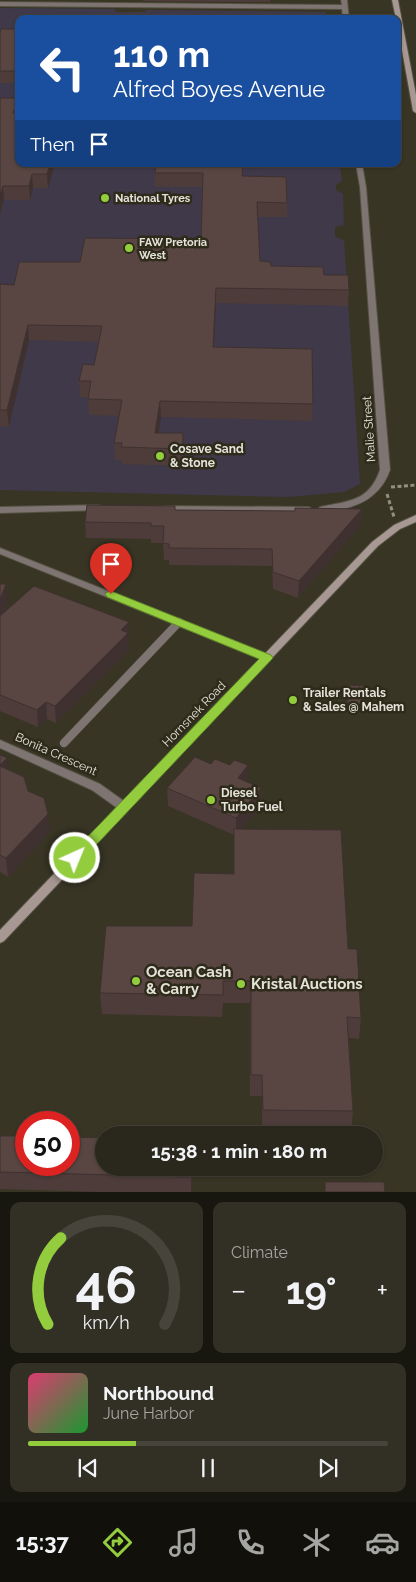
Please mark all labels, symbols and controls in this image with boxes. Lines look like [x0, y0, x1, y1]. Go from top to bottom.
text: 110 m [113, 34, 210, 75]
icon: left [30, 35, 95, 100]
text: Alfred Boyes Avenue [113, 76, 325, 102]
icon: arrive [85, 130, 113, 158]
text: Then [30, 133, 75, 155]
marker: National Tyres [99, 192, 111, 204]
place label: National Tyres [115, 192, 191, 205]
place label: FAW Pretoria West [139, 236, 207, 262]
marker: FAW Pretoria West [123, 242, 135, 254]
street label: Malie Street [360, 395, 378, 463]
place label: Cosave Sand & Stone [170, 442, 244, 470]
marker: Cosave Sand & Stone [154, 450, 166, 462]
pin [90, 543, 132, 594]
icon: arrive [97, 550, 125, 578]
street label: Hornsnek Road [159, 679, 229, 749]
place label: Trailer Rentals & Sales @ Mahem [303, 686, 404, 714]
marker: Trailer Rentals & Sales @ Mahem [287, 694, 299, 706]
street label: Bonita Crescent [13, 730, 99, 778]
place label: Diesel Turbo Fuel [221, 786, 283, 814]
marker: Diesel Turbo Fuel [205, 794, 217, 806]
position arrow [48, 831, 100, 883]
place label: Ocean Cash & Carry [146, 963, 231, 998]
marker: Ocean Cash & Carry [130, 975, 142, 987]
place label: Kristal Auctions [251, 975, 363, 993]
marker: Kristal Auctions [235, 978, 247, 990]
speed limit sign: 50 [15, 1111, 80, 1176]
text: 15:38 · 1 min · 180 m [151, 1140, 327, 1162]
text: Climate [231, 1243, 288, 1262]
text: 46 [76, 1254, 137, 1315]
text: 19° [286, 1268, 337, 1313]
text: − [231, 1274, 246, 1307]
text: + [376, 1274, 388, 1307]
text: km/h [83, 1312, 130, 1333]
text: Northbound [103, 1382, 214, 1404]
text: June Harbor [103, 1404, 194, 1423]
icon: previous [74, 1454, 102, 1482]
icon: pause [194, 1454, 222, 1482]
icon: next [314, 1454, 342, 1482]
icon: directions [100, 1525, 135, 1560]
icon: music [166, 1525, 201, 1560]
icon: phone [233, 1525, 268, 1560]
icon: climate [299, 1525, 334, 1560]
icon: car [365, 1525, 400, 1560]
text: 15:37 [16, 1529, 69, 1555]

